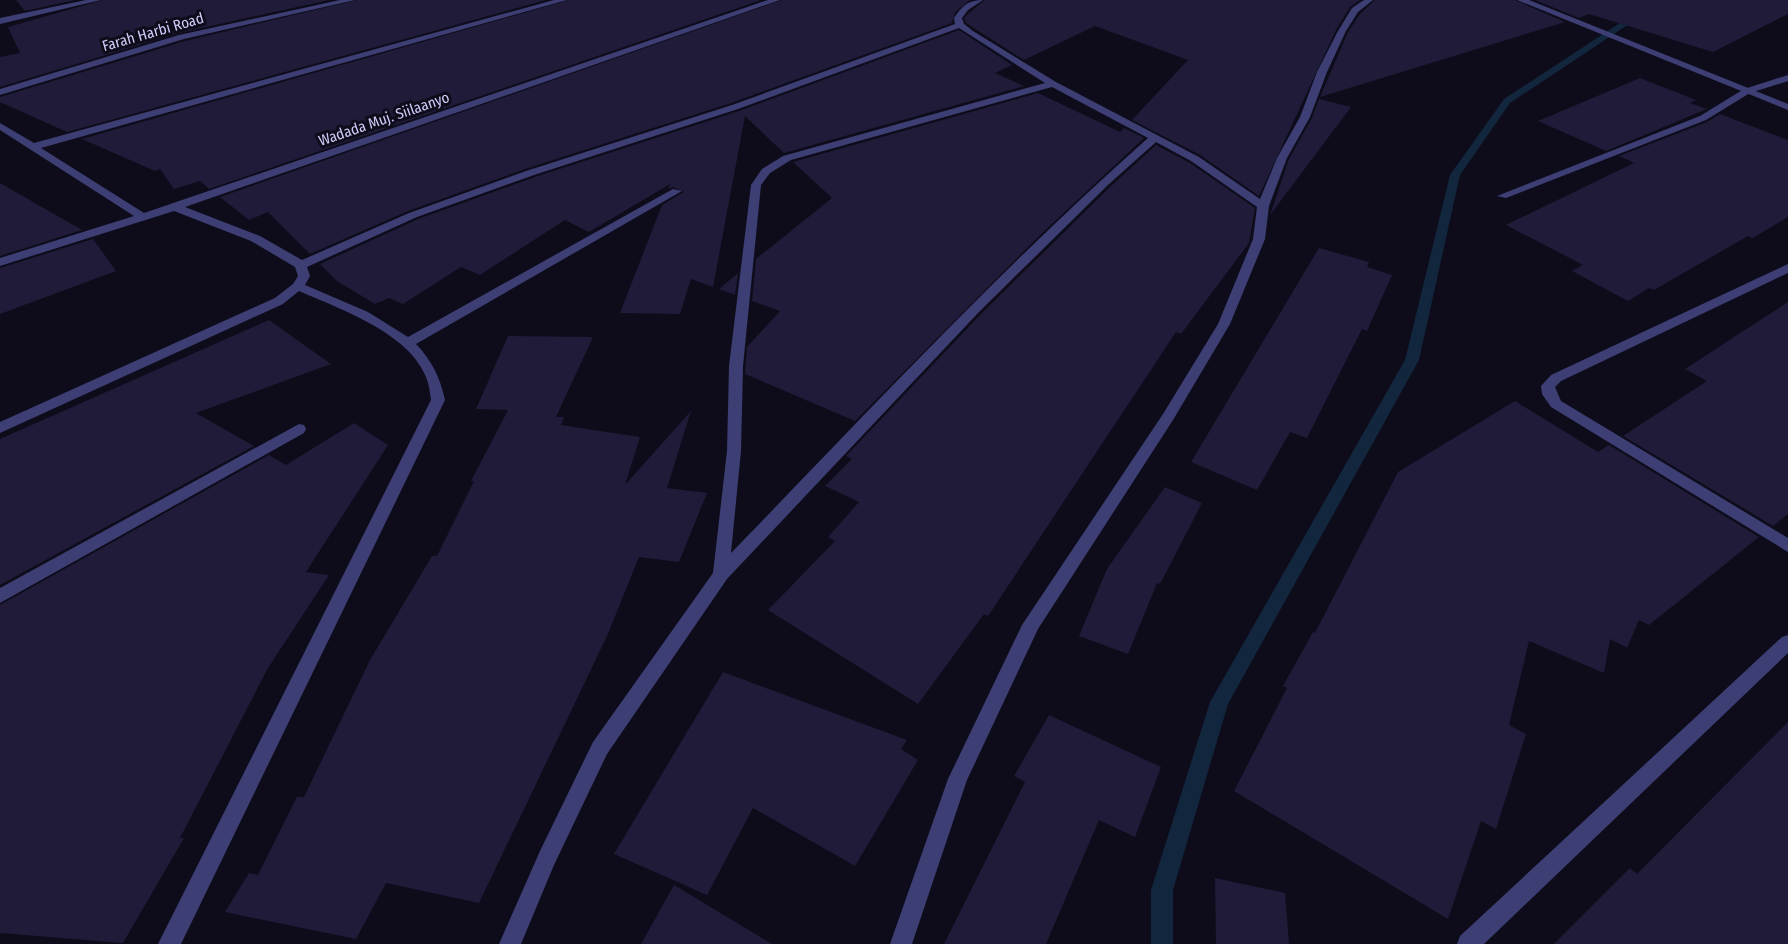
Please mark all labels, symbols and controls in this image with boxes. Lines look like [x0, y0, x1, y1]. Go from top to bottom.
street label: Farah Harbi Road [100, 9, 206, 55]
street label: Wadada Muj. Siilaanyo [316, 88, 452, 150]

